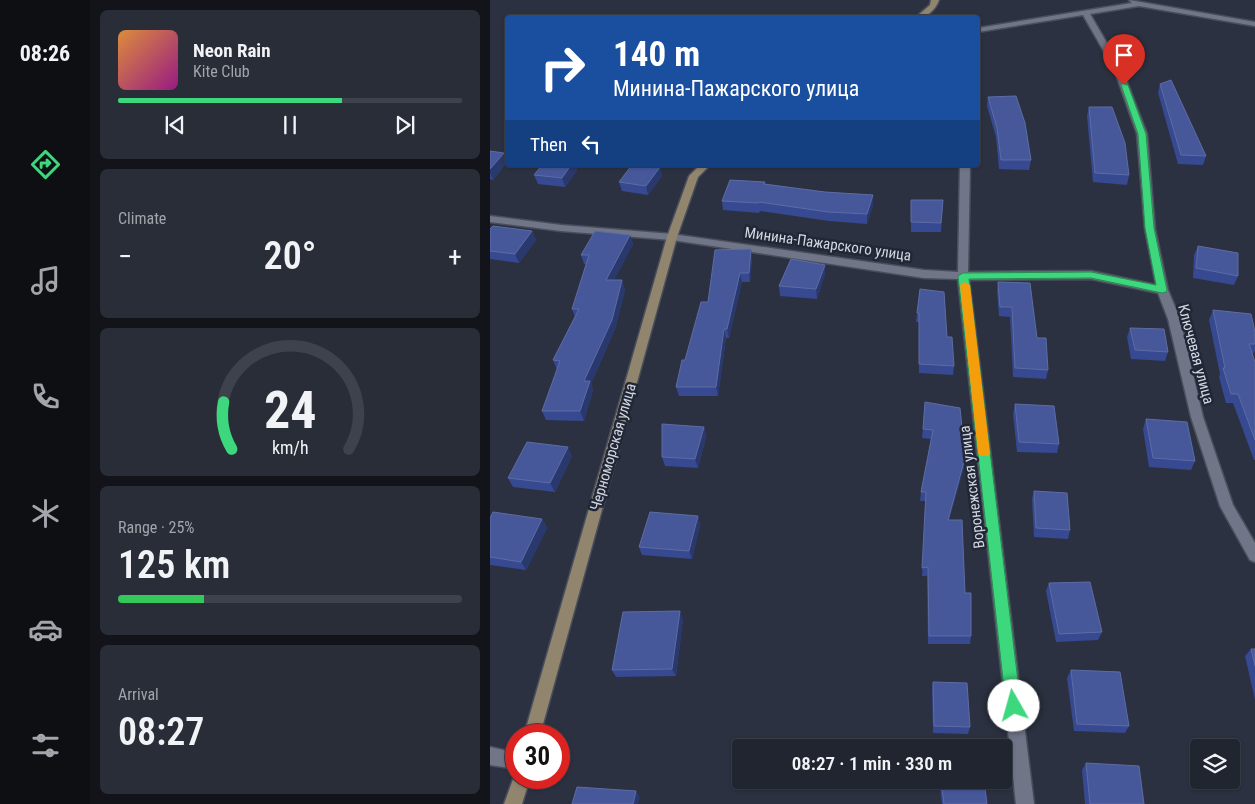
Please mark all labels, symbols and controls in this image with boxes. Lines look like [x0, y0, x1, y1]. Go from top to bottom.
text: 140 m [613, 34, 700, 75]
pin [1103, 34, 1145, 85]
icon: right [530, 35, 595, 100]
text: Neon Rain [193, 39, 271, 62]
text: 08:26 [20, 41, 70, 66]
icon: arrive [1110, 41, 1138, 69]
text: Kite Club [193, 62, 250, 81]
text: Минина-Пажарского улица [613, 76, 859, 101]
icon: previous [161, 111, 189, 139]
icon: pause [276, 111, 304, 139]
icon: next [391, 111, 419, 139]
icon: left [577, 130, 605, 158]
text: Then [530, 133, 567, 156]
icon: directions [28, 147, 63, 182]
text: Climate [118, 209, 166, 228]
street label: Минина-Пажарского улица [744, 223, 912, 265]
text: 20° [264, 234, 316, 278]
text: − [118, 240, 132, 273]
text: + [448, 240, 462, 273]
icon: music [28, 263, 63, 298]
street label: Ключевая улица [1174, 302, 1218, 406]
icon: phone [28, 379, 63, 414]
text: 24 [264, 380, 316, 441]
street label: Черноморская улица [586, 381, 640, 513]
street label: Воронежская улица [956, 425, 988, 549]
text: km/h [272, 437, 308, 458]
icon: climate [28, 496, 63, 531]
text: Range · 25% [118, 518, 194, 537]
text: 125 km [118, 543, 230, 587]
icon: car [28, 612, 63, 647]
position arrow [987, 679, 1039, 731]
text: Arrival [118, 685, 159, 704]
text: 08:27 [118, 710, 204, 754]
speed limit sign: 30 [505, 724, 570, 789]
icon: filters [28, 728, 63, 763]
map controls [1190, 739, 1240, 789]
button: layers [1190, 739, 1240, 789]
text: 08:27 · 1 min · 330 m [792, 752, 952, 775]

